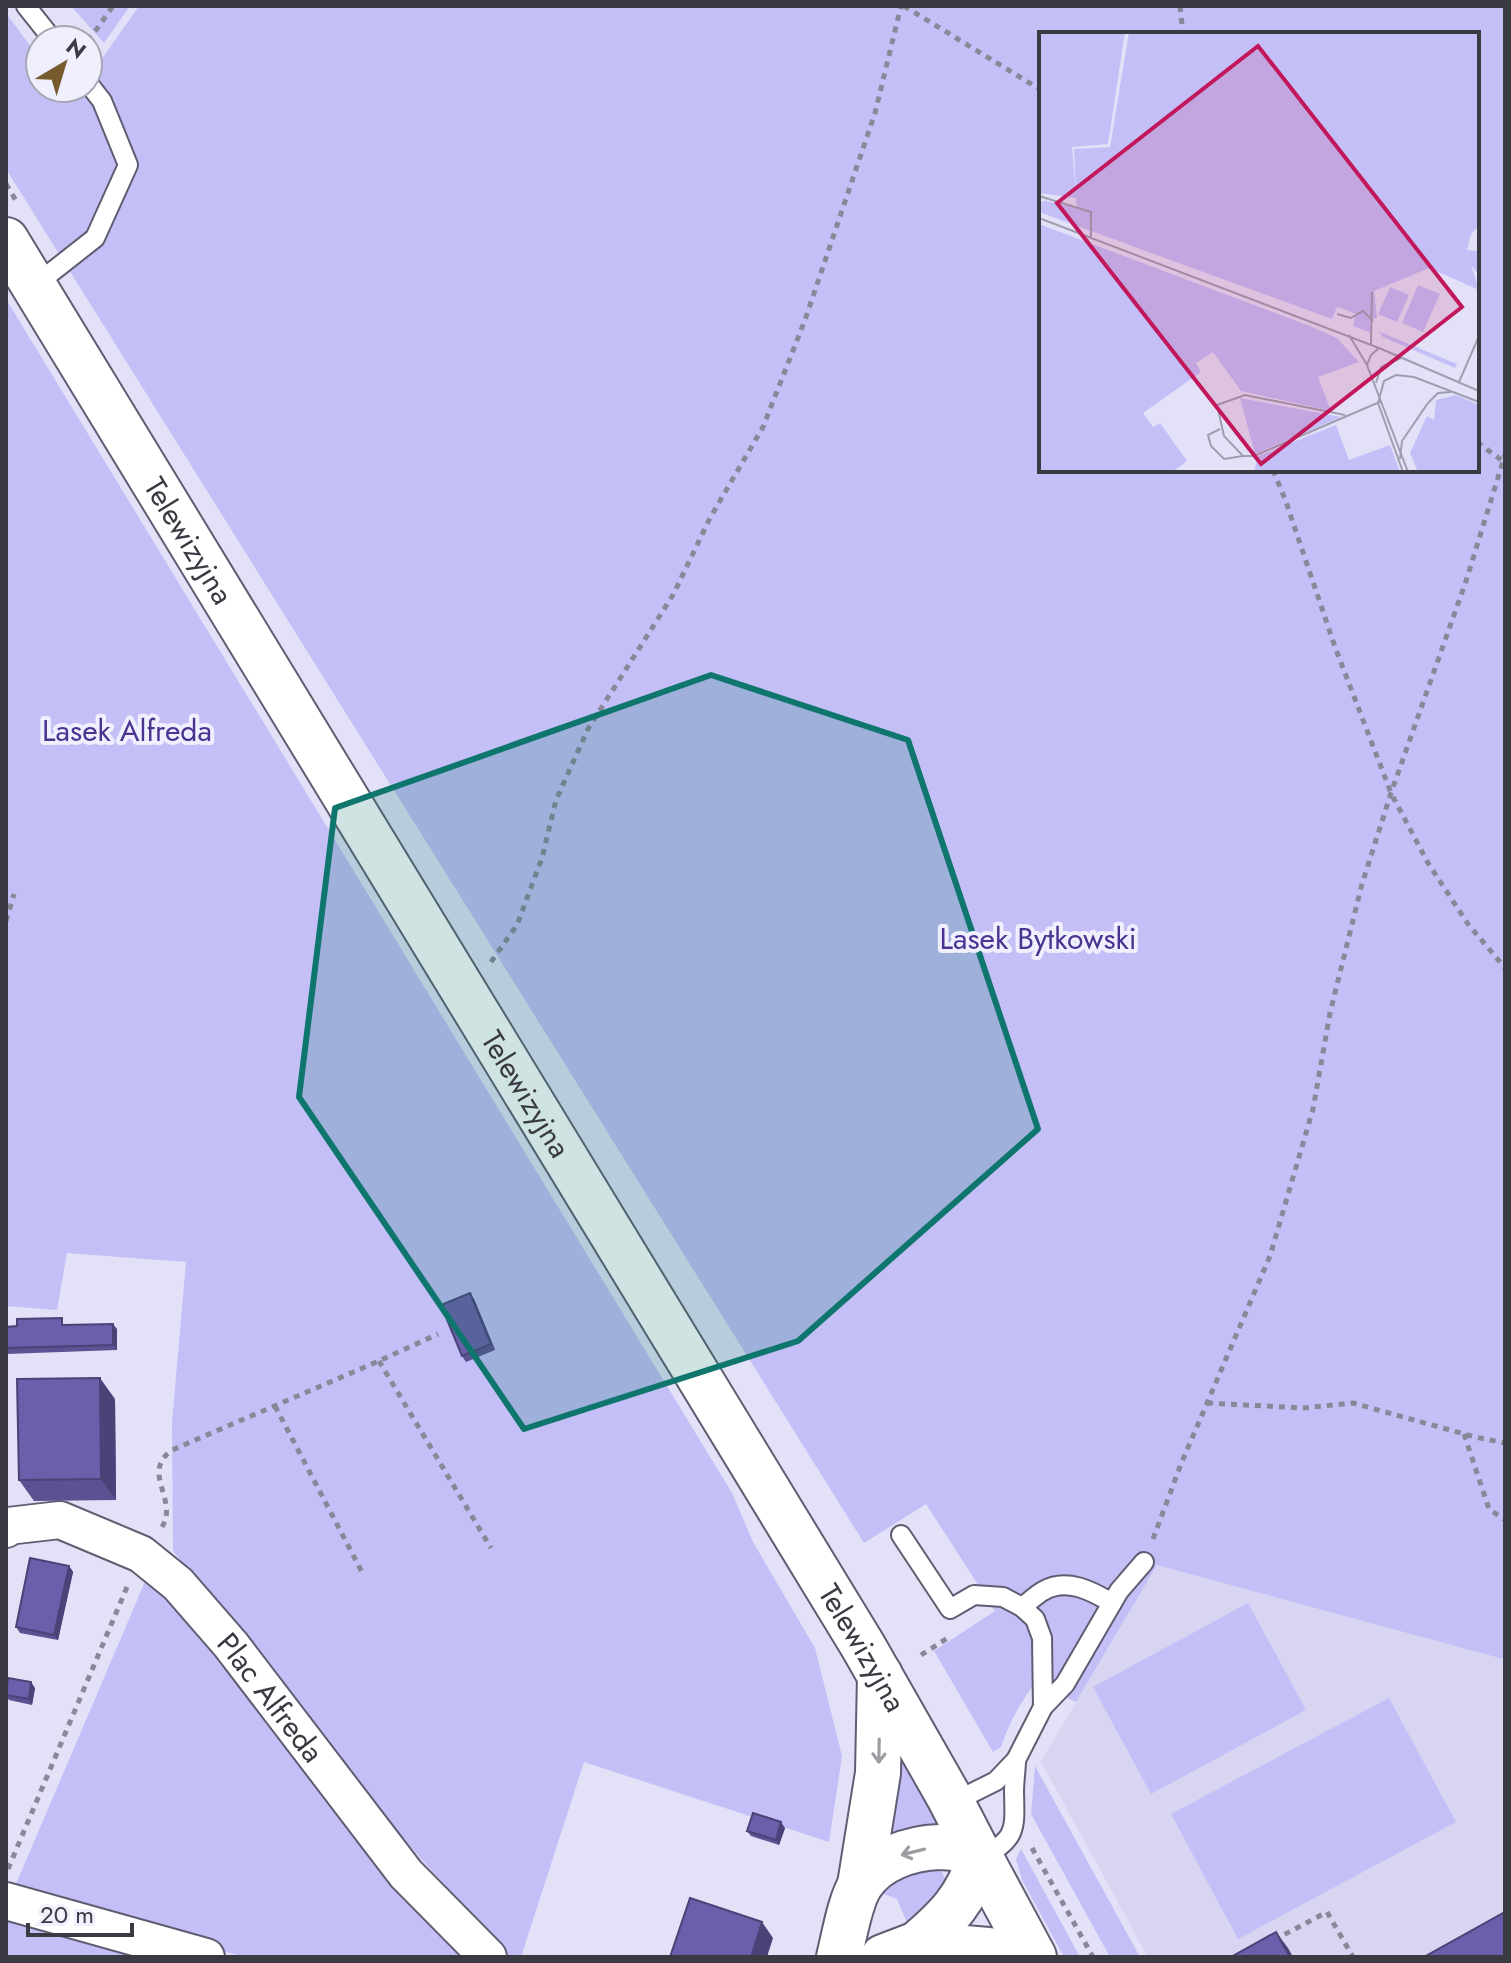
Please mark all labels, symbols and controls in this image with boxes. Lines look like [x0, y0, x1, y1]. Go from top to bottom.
north arrow [24, 24, 104, 104]
text: N [60, 30, 93, 66]
inset map [1039, 32, 1479, 472]
street label: Telewizyjna [134, 469, 244, 612]
park label: Lasek Alfreda [42, 709, 212, 752]
park label: Lasek Bytkowski [940, 917, 1136, 960]
street label: Telewizyjna [471, 1022, 582, 1166]
street label: Telewizyjna [809, 1576, 917, 1719]
street label: Plac Alfreda [208, 1623, 335, 1771]
one-way arrow [871, 1737, 886, 1764]
one-way arrow [901, 1846, 926, 1861]
scale bar [28, 1887, 132, 1937]
text: 20 m [40, 1897, 94, 1932]

